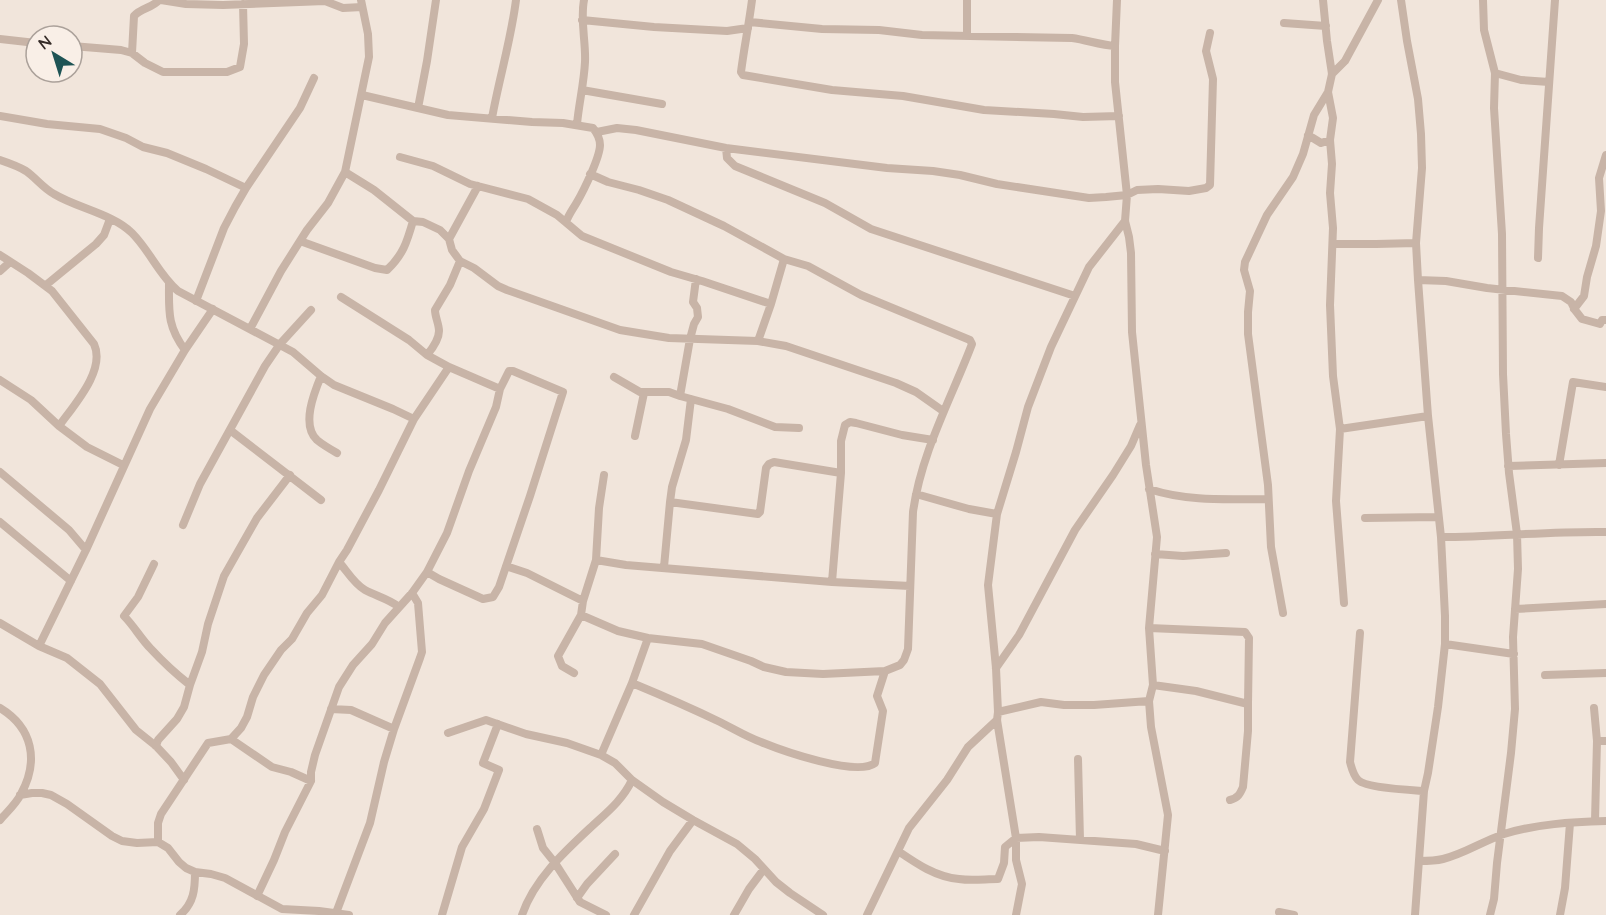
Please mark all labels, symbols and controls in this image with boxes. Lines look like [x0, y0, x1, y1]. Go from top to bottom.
north arrow [24, 24, 84, 84]
text: N [34, 31, 56, 54]

